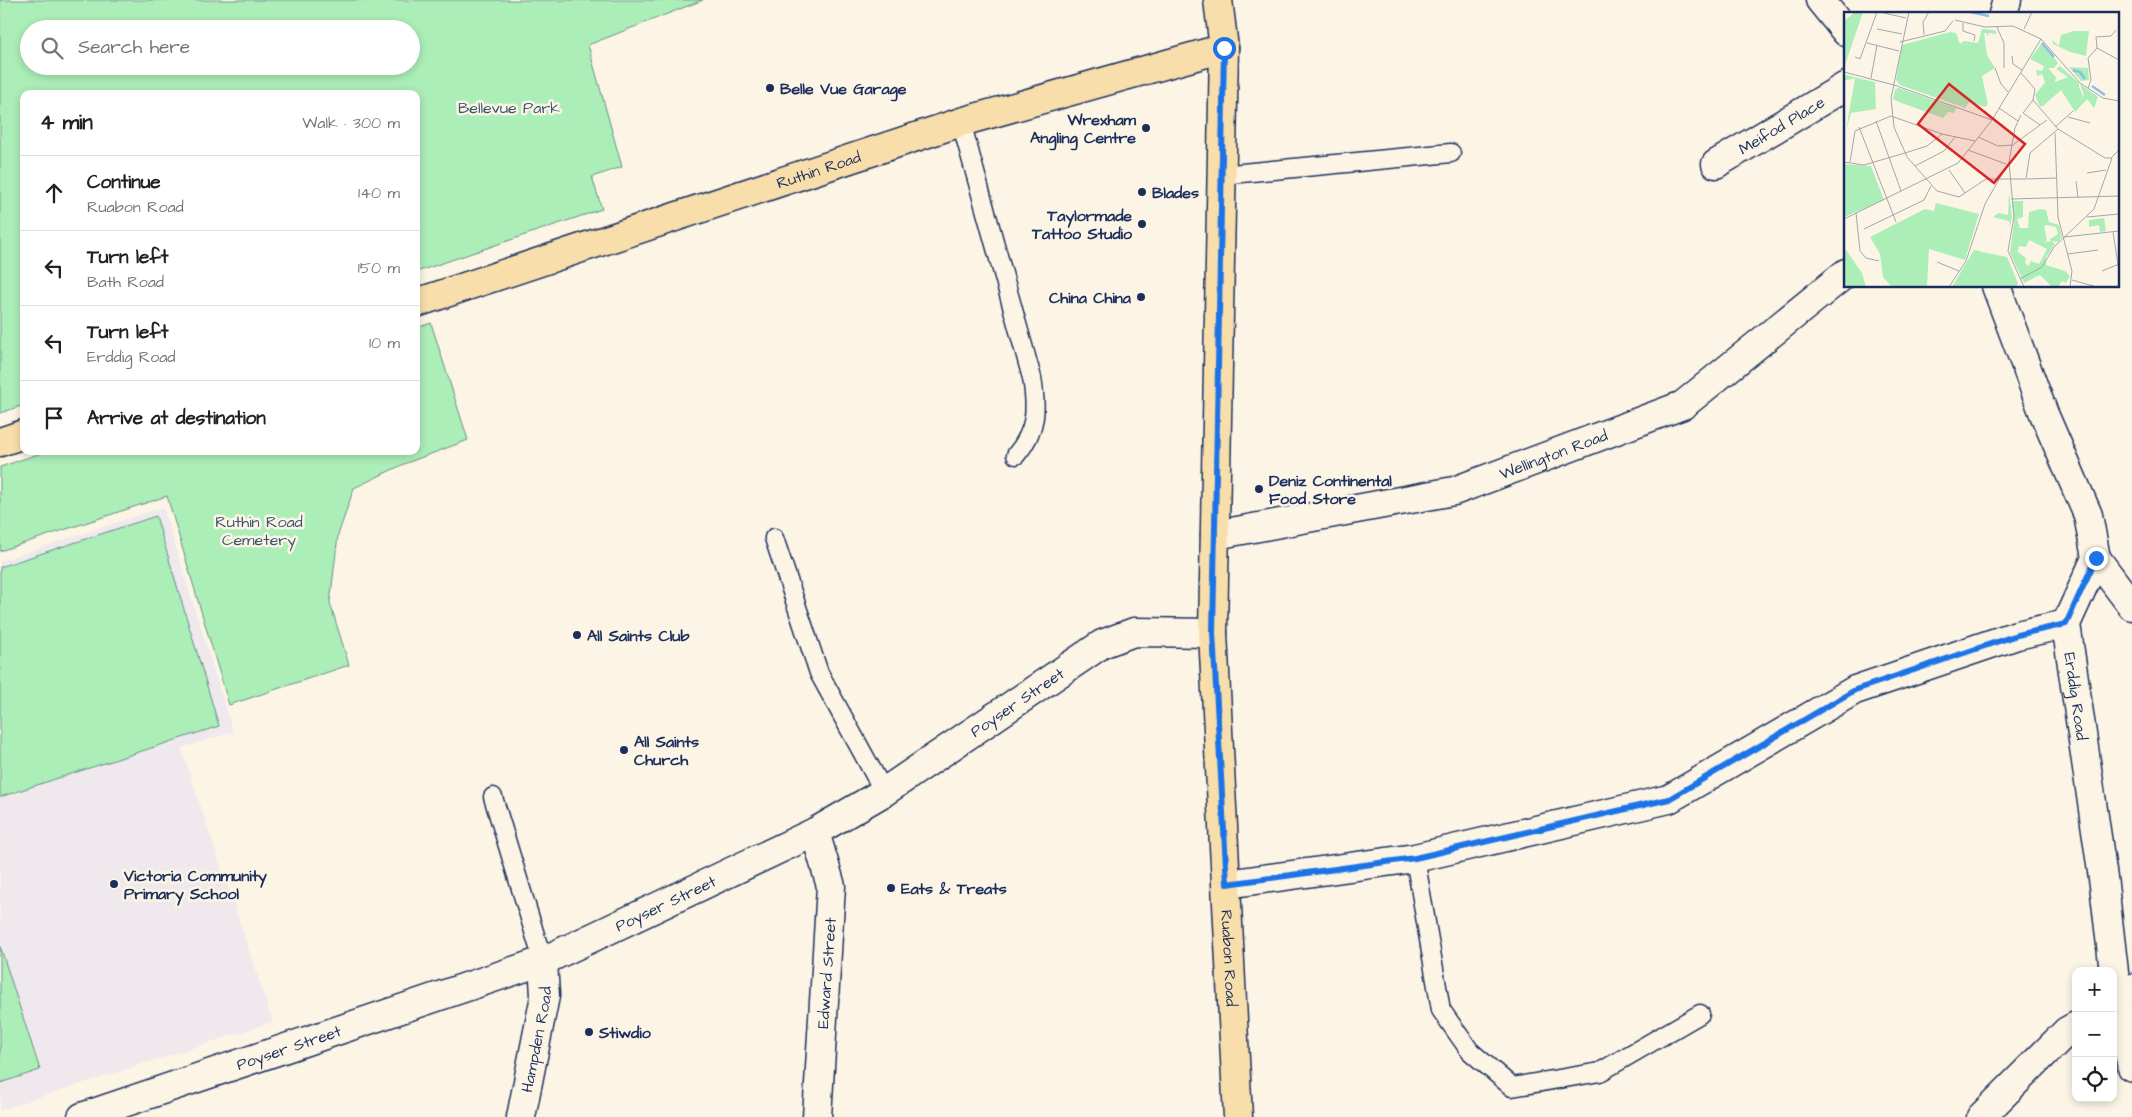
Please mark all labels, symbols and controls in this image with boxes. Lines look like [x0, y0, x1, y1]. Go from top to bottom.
inset map [1844, 12, 2120, 288]
search box [20, 20, 420, 75]
icon: search [38, 34, 66, 62]
text: Search here [78, 34, 190, 61]
route start [1213, 37, 1236, 60]
place label: Belle Vue Garage [780, 78, 907, 102]
marker: Belle Vue Garage [764, 82, 776, 94]
street label: Meifod Place [1734, 91, 1829, 160]
park label: Bellevue Park [458, 97, 560, 119]
text: 4 min [40, 108, 93, 137]
place label: Wrexham Angling Centre [1030, 109, 1137, 151]
text: Walk · 300 m [302, 112, 400, 134]
marker: Wrexham Angling Centre [1140, 122, 1152, 134]
street label: Ruthin Road [774, 146, 864, 195]
text: Continue [87, 169, 161, 196]
icon: ahead [40, 179, 68, 207]
text: 140 m [358, 182, 400, 204]
place label: Blades [1152, 182, 1199, 204]
marker: Blades [1136, 186, 1148, 198]
text: Ruabon Road [87, 196, 184, 218]
place label: Taylormade Tattoo Studio [1031, 205, 1133, 245]
marker: Taylormade Tattoo Studio [1136, 218, 1148, 230]
text: Turn left [87, 244, 168, 271]
icon: left [40, 254, 68, 282]
text: 150 m [358, 257, 400, 279]
text: Bath Road [87, 271, 164, 293]
place label: China China [1049, 287, 1132, 309]
marker: China China [1135, 291, 1147, 303]
text: Turn left [87, 319, 168, 346]
icon: left [40, 329, 68, 357]
text: 10 m [369, 332, 400, 354]
text: Erddig Road [87, 346, 176, 368]
icon: arrive [40, 404, 68, 432]
text: Arrive at destination [87, 405, 266, 432]
street label: Wellington Road [1496, 424, 1611, 485]
place label: Deniz Continental Food Store [1269, 470, 1392, 510]
marker: Deniz Continental Food Store [1253, 483, 1265, 495]
park label: Ruthin Road Cemetery [215, 511, 303, 552]
route end [2085, 547, 2108, 570]
place label: All Saints Club [587, 625, 689, 647]
marker: All Saints Club [571, 629, 583, 641]
street label: Erddig Road [2058, 651, 2093, 742]
street label: Poyser Street [966, 663, 1069, 742]
place label: All Saints Church [634, 731, 699, 771]
marker: All Saints Church [618, 744, 630, 756]
place label: Victoria Community Primary School [123, 865, 267, 906]
street label: Poyser Street [612, 870, 720, 937]
marker: Victoria Community Primary School [108, 878, 120, 890]
place label: Eats & Treats [901, 878, 1007, 900]
marker: Eats & Treats [885, 882, 897, 894]
street label: Ruabon Road [1215, 909, 1242, 1007]
street label: Edward Street [812, 916, 842, 1029]
map controls [2072, 967, 2117, 1102]
button: + [2072, 967, 2117, 1012]
street label: Hampden Road [516, 986, 557, 1094]
button: − [2072, 1012, 2117, 1057]
street label: Poyser Street [234, 1020, 345, 1076]
place label: Stiwdio [598, 1022, 652, 1044]
marker: Stiwdio [583, 1026, 595, 1038]
button: locate [2072, 1057, 2117, 1102]

